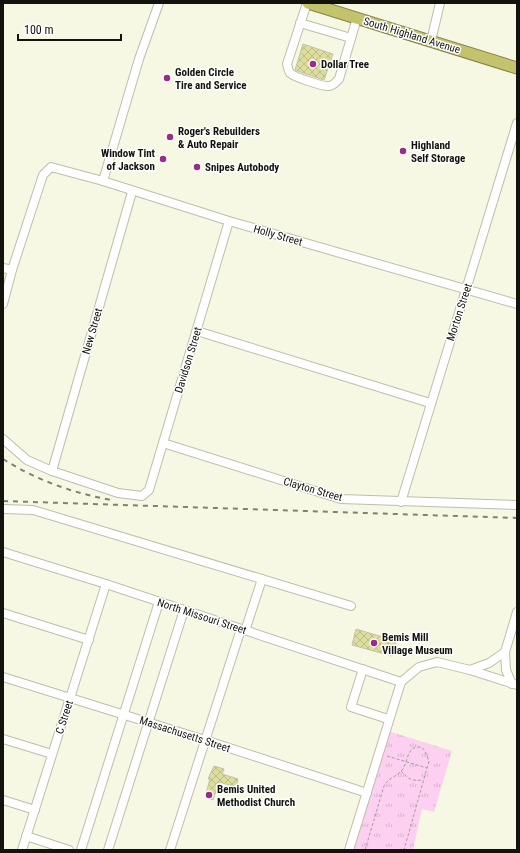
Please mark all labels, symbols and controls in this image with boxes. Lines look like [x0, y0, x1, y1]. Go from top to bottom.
street label: South Highland Avenue [362, 15, 462, 56]
scale bar [18, 16, 121, 42]
text: 100 m [24, 23, 54, 37]
place label: Dollar Tree [321, 58, 369, 71]
marker: Dollar Tree [308, 59, 318, 69]
place label: Golden Circle Tire and Service [175, 66, 247, 92]
marker: Golden Circle Tire and Service [162, 73, 172, 83]
place label: Roger's Rebuilders & Auto Repair [178, 125, 260, 151]
marker: Roger's Rebuilders & Auto Repair [165, 132, 175, 142]
place label: Highland Self Storage [411, 139, 465, 165]
marker: Highland Self Storage [398, 146, 408, 156]
place label: Window Tint of Jackson [101, 147, 156, 173]
marker: Window Tint of Jackson [158, 154, 168, 164]
place label: Snipes Autobody [205, 161, 279, 174]
marker: Snipes Autobody [192, 162, 202, 172]
street label: Holly Street [252, 222, 304, 249]
street label: Morton Street [444, 282, 475, 343]
street label: New Street [80, 307, 105, 356]
street label: Davidson Street [172, 326, 205, 395]
street label: Clayton Street [282, 475, 344, 504]
street label: North Missouri Street [156, 596, 248, 637]
place label: Bemis Mill Village Museum [382, 631, 453, 657]
marker: Bemis Mill Village Museum [369, 638, 379, 648]
street label: C Street [53, 699, 76, 736]
street label: Massachusetts Street [138, 714, 232, 755]
place label: Bemis United Methodist Church [217, 783, 295, 809]
marker: Bemis United Methodist Church [204, 790, 214, 800]

